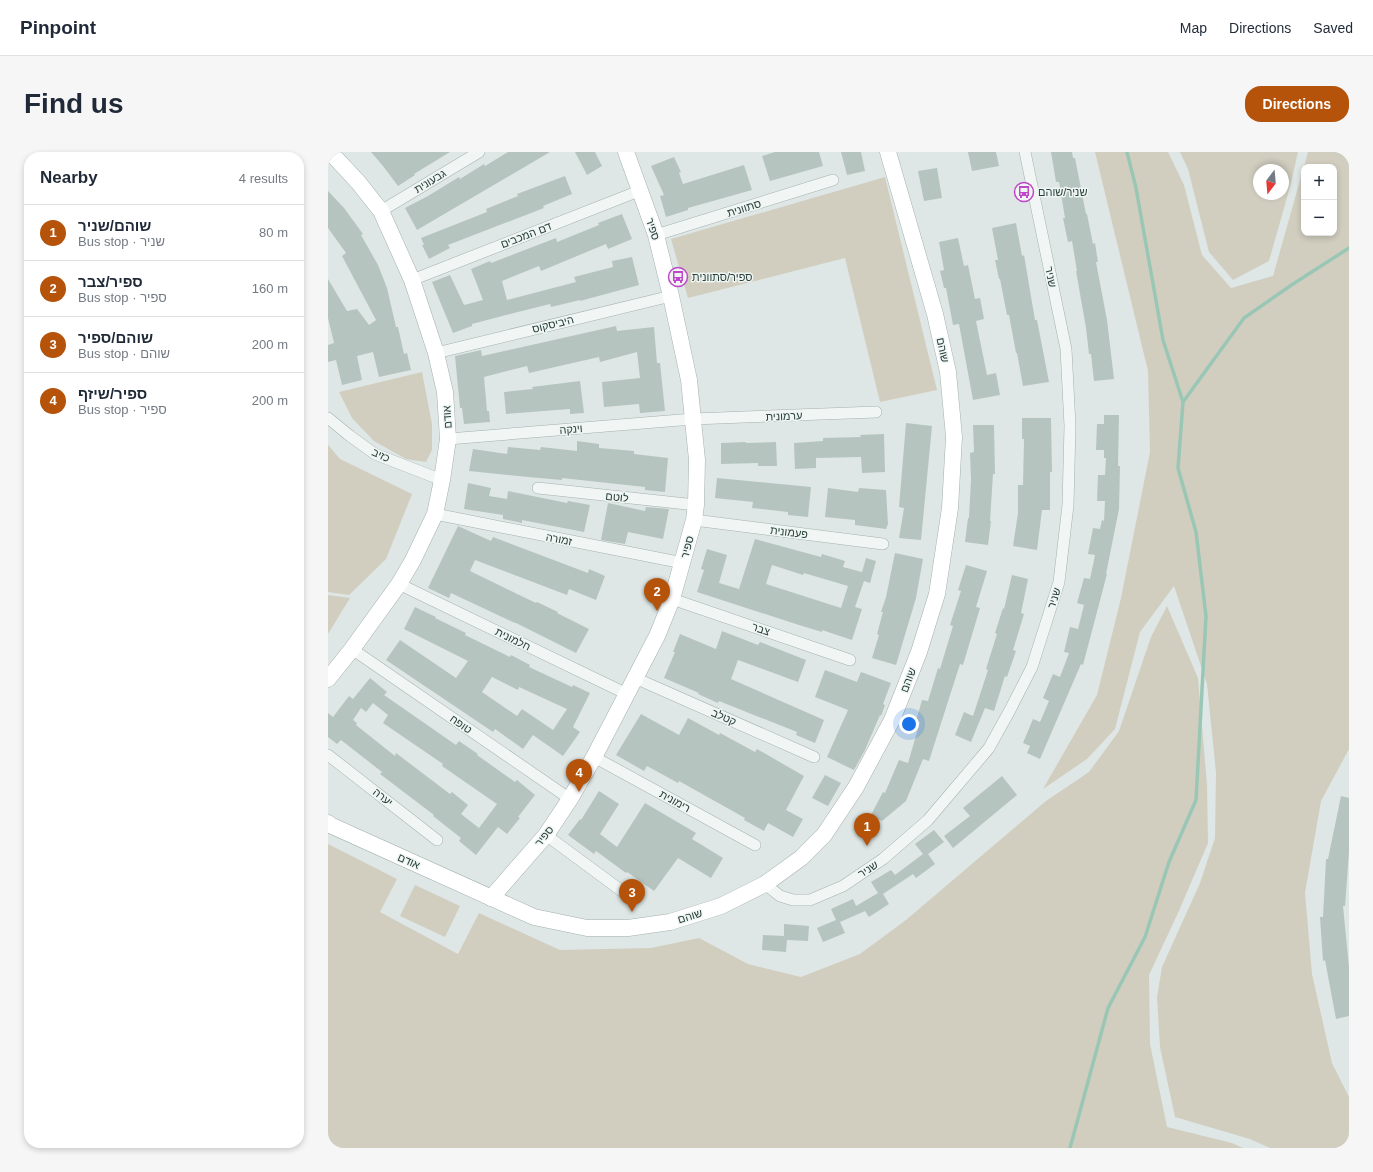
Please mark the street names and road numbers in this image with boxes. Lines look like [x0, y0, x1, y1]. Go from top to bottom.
street label: גבעונית [412, 167, 448, 195]
street label: סתוונית [726, 197, 762, 219]
street label: ספיר [644, 216, 662, 242]
street label: דם המכבים [499, 220, 553, 250]
street label: שניר [1043, 265, 1059, 289]
street label: היביסקוס [531, 313, 575, 335]
street label: שוהם [934, 336, 952, 364]
street label: אודם [440, 405, 454, 429]
street label: ערמונית [765, 409, 803, 423]
street label: וינקה [559, 422, 583, 436]
street label: כזיב [370, 446, 392, 464]
street label: לוטם [605, 490, 629, 504]
street label: פעמונית [769, 524, 809, 540]
street label: זמורה [545, 531, 573, 547]
street label: ספיר [678, 535, 696, 559]
street label: שניר [1045, 586, 1063, 610]
street label: צבר [750, 620, 772, 638]
street label: חלמונית [493, 625, 533, 653]
street label: שוהם [898, 666, 918, 694]
street label: קטלב [710, 706, 738, 728]
street label: טופח [448, 712, 474, 736]
street label: יערה [371, 786, 395, 808]
street label: רימונית [657, 788, 693, 814]
street label: ספיר [532, 823, 556, 849]
street label: אודם [396, 851, 422, 871]
street label: שניר [856, 858, 880, 880]
street label: שוהם [676, 907, 704, 925]

